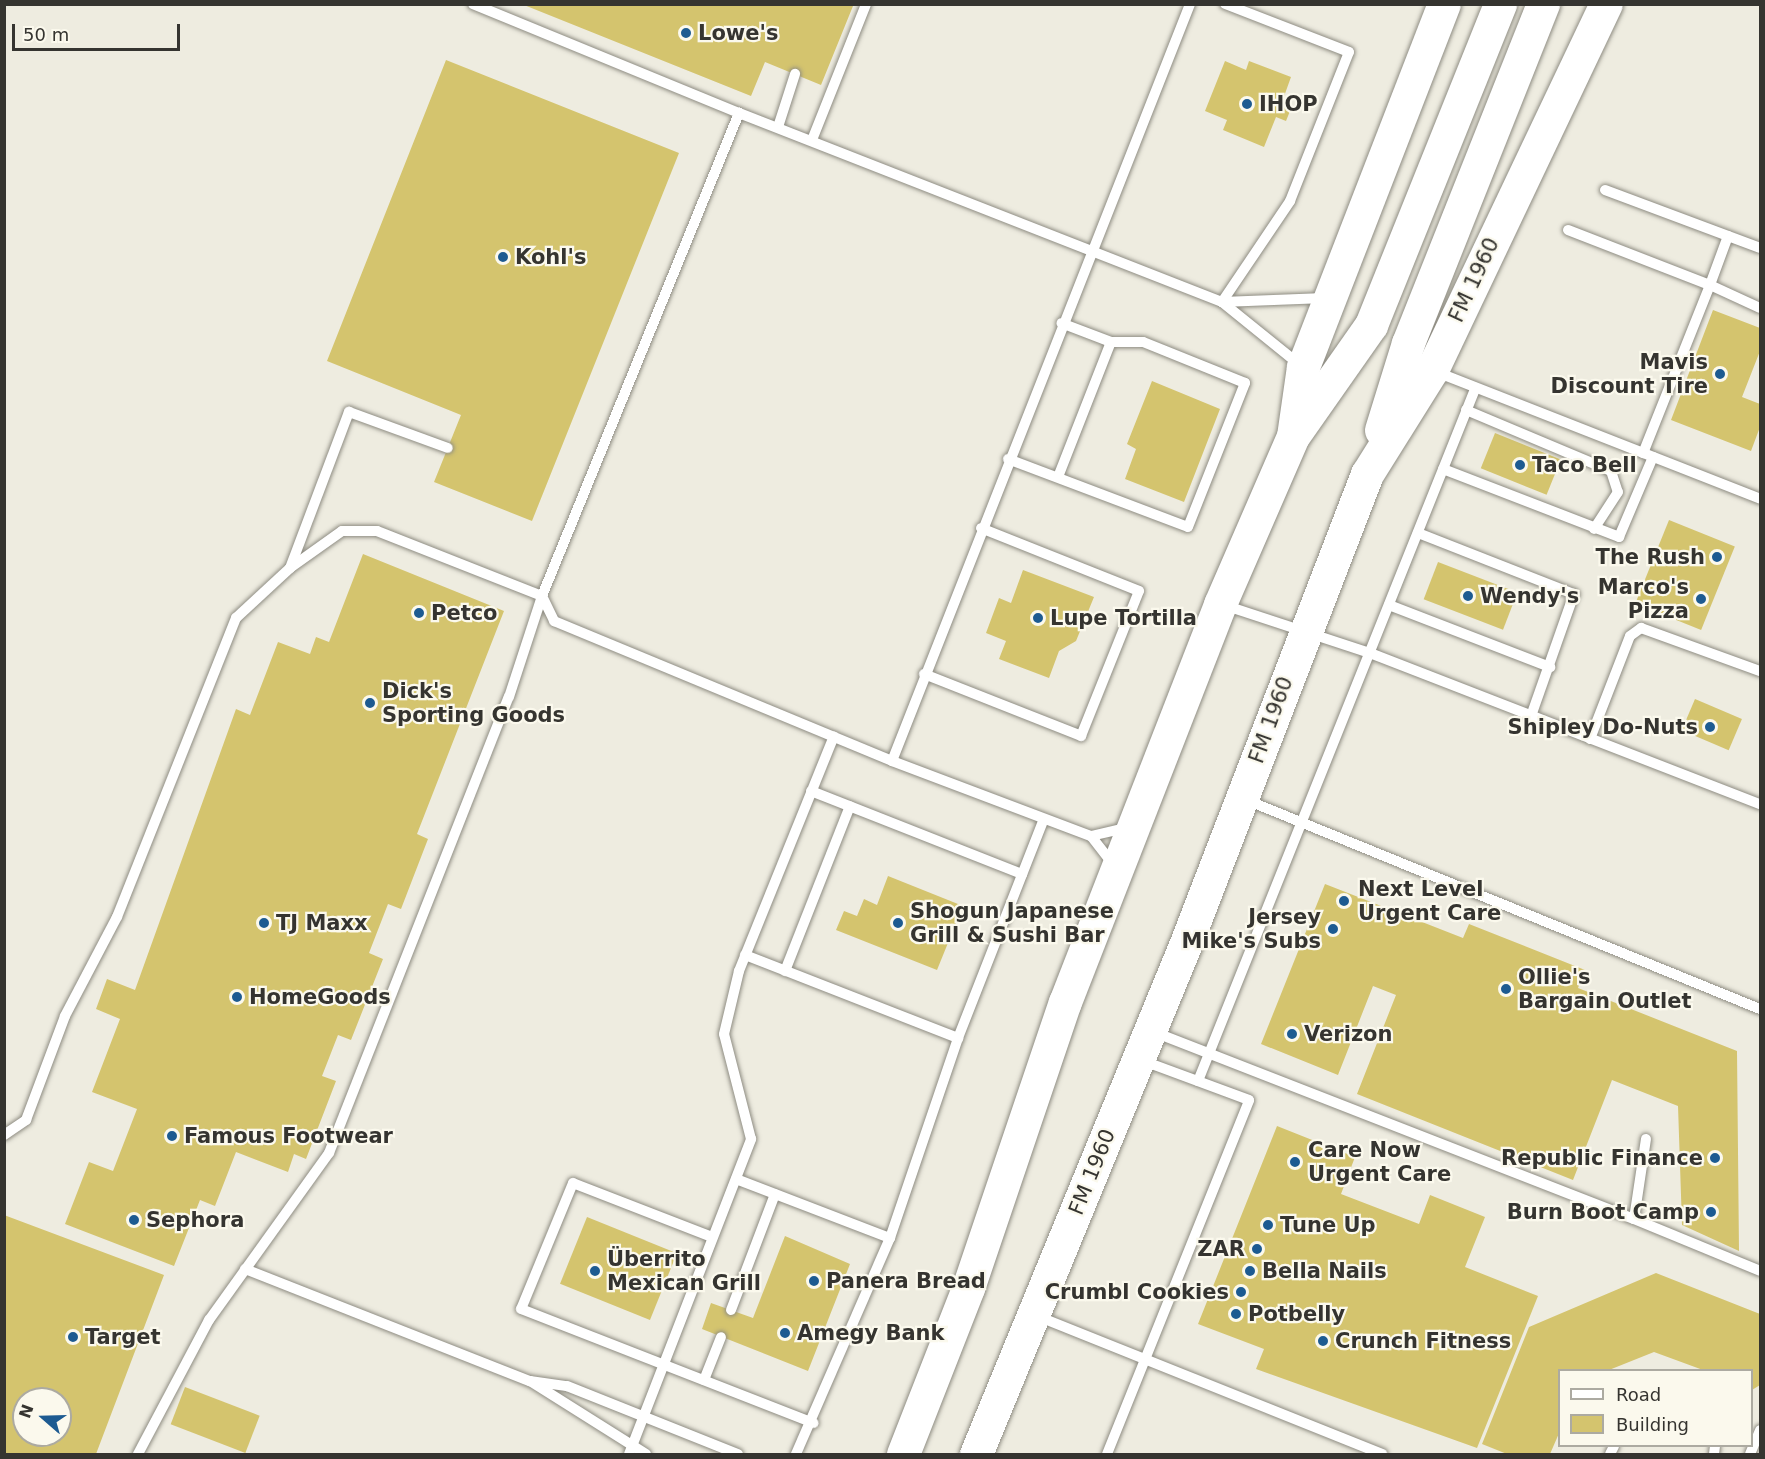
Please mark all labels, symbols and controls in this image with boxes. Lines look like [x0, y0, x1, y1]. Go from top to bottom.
scale bar [15, 12, 183, 50]
place label: Lowe's [698, 20, 778, 46]
text: 50 m [23, 24, 69, 45]
marker: Lowe's [679, 26, 693, 40]
place label: IHOP [1259, 91, 1318, 117]
marker: IHOP [1240, 97, 1254, 111]
street label: FM 1960 [1443, 234, 1505, 326]
place label: Kohl's [515, 244, 586, 270]
marker: Kohl's [496, 250, 510, 264]
place label: Mavis Discount Tire [1551, 349, 1708, 399]
marker: Mavis Discount Tire [1713, 367, 1727, 381]
place label: Taco Bell [1532, 452, 1637, 478]
marker: Taco Bell [1513, 458, 1527, 472]
place label: The Rush [1596, 544, 1705, 570]
marker: The Rush [1710, 550, 1724, 564]
place label: Marco's Pizza [1598, 574, 1689, 624]
place label: Wendy's [1480, 583, 1579, 609]
marker: Wendy's [1461, 589, 1475, 603]
marker: Marco's Pizza [1694, 592, 1708, 606]
place label: Petco [431, 600, 498, 626]
place label: Lupe Tortilla [1050, 605, 1197, 631]
marker: Petco [412, 606, 426, 620]
marker: Lupe Tortilla [1031, 611, 1045, 625]
street label: FM 1960 [1244, 673, 1298, 767]
place label: Dick's Sporting Goods [382, 678, 565, 728]
marker: Dick's Sporting Goods [363, 696, 377, 710]
place label: Shipley Do-Nuts [1508, 714, 1698, 740]
marker: Shipley Do-Nuts [1703, 720, 1717, 734]
place label: Next Level Urgent Care [1358, 876, 1501, 926]
marker: Next Level Urgent Care [1335, 892, 1353, 910]
place label: Shogun Japanese Grill & Sushi Bar [910, 898, 1114, 948]
place label: Jersey Mike's Subs [1181, 904, 1321, 954]
place label: TJ Maxx [276, 910, 368, 936]
marker: TJ Maxx [257, 916, 271, 930]
marker: Shogun Japanese Grill & Sushi Bar [891, 916, 905, 930]
marker: Jersey Mike's Subs [1326, 922, 1340, 936]
place label: Ollie's Bargain Outlet [1518, 964, 1692, 1014]
marker: Ollie's Bargain Outlet [1499, 982, 1513, 996]
place label: HomeGoods [249, 984, 391, 1010]
marker: HomeGoods [230, 990, 244, 1004]
place label: Verizon [1304, 1021, 1393, 1047]
marker: Verizon [1285, 1027, 1299, 1041]
place label: Famous Footwear [184, 1123, 393, 1149]
street label: FM 1960 [1063, 1125, 1121, 1219]
marker: Famous Footwear [165, 1129, 179, 1143]
place label: Care Now Urgent Care [1308, 1137, 1451, 1187]
place label: Republic Finance [1501, 1145, 1703, 1171]
marker: Republic Finance [1708, 1151, 1722, 1165]
marker: Care Now Urgent Care [1286, 1153, 1304, 1171]
place label: Burn Boot Camp [1507, 1199, 1699, 1225]
marker: Burn Boot Camp [1704, 1205, 1718, 1219]
place label: Sephora [146, 1207, 244, 1233]
place label: Tune Up [1280, 1212, 1376, 1238]
marker: Sephora [127, 1213, 141, 1227]
marker: Tune Up [1261, 1218, 1275, 1232]
place label: ZAR [1197, 1236, 1245, 1262]
marker: ZAR [1250, 1242, 1264, 1256]
place label: Überrito Mexican Grill [607, 1246, 761, 1296]
place label: Bella Nails [1262, 1258, 1387, 1284]
marker: Überrito Mexican Grill [588, 1264, 602, 1278]
marker: Bella Nails [1243, 1264, 1257, 1278]
place label: Panera Bread [826, 1268, 986, 1294]
marker: Panera Bread [807, 1274, 821, 1288]
place label: Crumbl Cookies [1045, 1279, 1229, 1305]
marker: Crumbl Cookies [1234, 1285, 1248, 1299]
place label: Potbelly [1248, 1301, 1345, 1327]
marker: Potbelly [1229, 1307, 1243, 1321]
place label: Amegy Bank [797, 1320, 945, 1346]
place label: Target [85, 1324, 160, 1350]
marker: Amegy Bank [778, 1326, 792, 1340]
place label: Crunch Fitness [1335, 1328, 1511, 1354]
marker: Target [66, 1330, 80, 1344]
marker: Crunch Fitness [1316, 1334, 1330, 1348]
legend [1558, 1369, 1753, 1447]
text: Road [1616, 1384, 1661, 1405]
north arrow [12, 1387, 72, 1447]
text: N [15, 1402, 38, 1421]
text: Building [1616, 1414, 1689, 1435]

